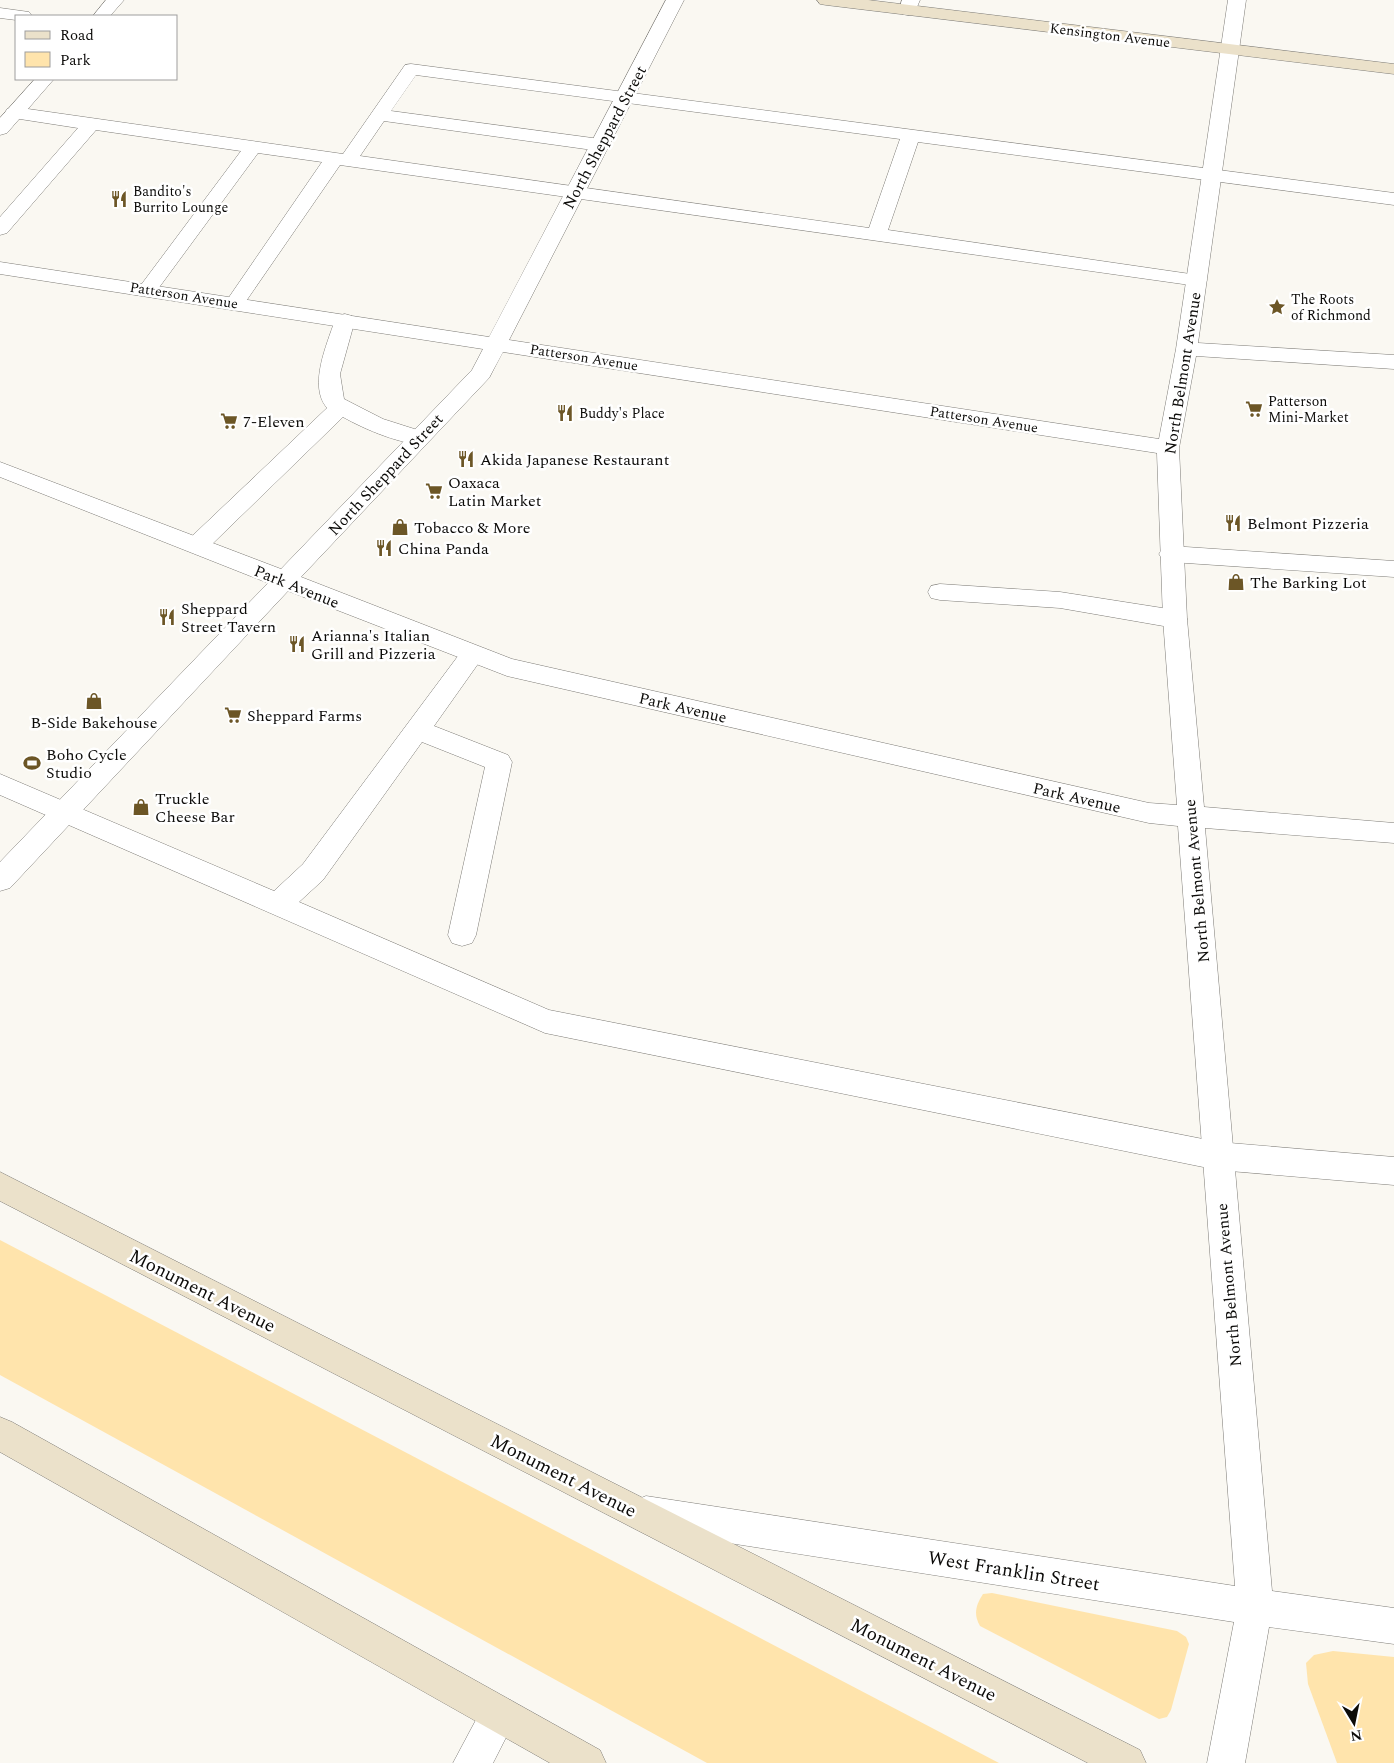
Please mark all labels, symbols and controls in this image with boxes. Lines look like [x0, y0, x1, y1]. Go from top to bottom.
legend [15, 15, 178, 80]
street label: Kensington Avenue [1048, 18, 1172, 53]
text: Road [60, 24, 94, 47]
text: Park [60, 49, 91, 72]
street label: North Sheppard Street [557, 61, 653, 214]
place label: Bandito's Burrito Lounge [133, 181, 228, 218]
restaurant icon: Bandito's Burrito Lounge [109, 189, 129, 209]
street label: Patterson Avenue [128, 277, 240, 314]
place label: The Roots of Richmond [1291, 289, 1371, 326]
street label: North Belmont Avenue [1158, 290, 1208, 456]
place icon: The Roots of Richmond [1267, 297, 1287, 317]
street label: Patterson Avenue [528, 339, 640, 376]
place label: Patterson Mini-Market [1268, 391, 1349, 428]
supermarket icon: Patterson Mini-Market [1244, 399, 1264, 419]
street label: Patterson Avenue [928, 401, 1040, 438]
restaurant icon: Buddy's Place [555, 403, 575, 423]
place label: Buddy's Place [579, 403, 665, 424]
street label: North Sheppard Street [323, 408, 449, 541]
place label: 7-Eleven [243, 410, 305, 434]
supermarket icon: 7-Eleven [219, 411, 239, 431]
place label: Akida Japanese Restaurant [480, 448, 670, 472]
restaurant icon: Akida Japanese Restaurant [456, 449, 476, 469]
place label: Oaxaca Latin Market [448, 471, 542, 513]
supermarket icon: Oaxaca Latin Market [424, 481, 444, 501]
place label: Belmont Pizzeria [1247, 512, 1369, 536]
restaurant icon: Belmont Pizzeria [1223, 513, 1243, 533]
place label: Tobacco & More [414, 516, 531, 540]
shop icon: Tobacco & More [390, 517, 410, 537]
place label: China Panda [398, 537, 489, 561]
restaurant icon: China Panda [374, 538, 394, 558]
street label: Park Avenue [250, 559, 343, 615]
place label: The Barking Lot [1250, 571, 1367, 595]
shop icon: The Barking Lot [1226, 572, 1246, 592]
place label: Sheppard Street Tavern [181, 597, 276, 639]
restaurant icon: Sheppard Street Tavern [157, 607, 177, 627]
place label: Arianna's Italian Grill and Pizzeria [311, 624, 436, 666]
restaurant icon: Arianna's Italian Grill and Pizzeria [287, 634, 307, 654]
street label: Park Avenue [636, 686, 729, 730]
shop icon: B-Side Bakehouse [84, 691, 104, 711]
place label: Sheppard Farms [247, 704, 362, 728]
supermarket icon: Sheppard Farms [223, 705, 243, 725]
place label: B-Side Bakehouse [31, 711, 157, 735]
place label: Boho Cycle Studio [46, 743, 127, 785]
sports icon: Boho Cycle Studio [22, 753, 42, 773]
street label: Park Avenue [1030, 776, 1123, 820]
place label: Truckle Cheese Bar [155, 787, 235, 829]
shop icon: Truckle Cheese Bar [131, 797, 151, 817]
street label: North Belmont Avenue [1178, 798, 1216, 964]
street label: North Belmont Avenue [1210, 1202, 1248, 1368]
street label: Monument Avenue [124, 1242, 281, 1341]
street label: Monument Avenue [485, 1427, 642, 1526]
street label: West Franklin Street [926, 1544, 1102, 1599]
street label: Monument Avenue [845, 1611, 1002, 1710]
north arrow [1329, 1698, 1379, 1748]
text: N [1349, 1724, 1364, 1747]

